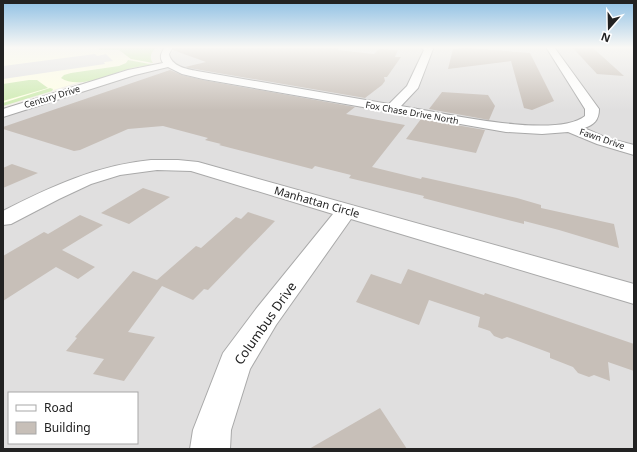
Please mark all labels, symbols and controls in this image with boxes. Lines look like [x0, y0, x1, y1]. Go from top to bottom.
north arrow [589, 8, 629, 48]
text: N [599, 29, 612, 46]
street label: Century Drive [22, 82, 82, 111]
street label: Fox Chase Drive North [364, 98, 460, 127]
street label: Fawn Drive [578, 125, 626, 152]
street label: Manhattan Circle [273, 182, 362, 221]
street label: Columbus Drive [230, 278, 300, 368]
legend [8, 392, 138, 444]
text: Road [44, 399, 73, 416]
text: Building [44, 419, 91, 436]

